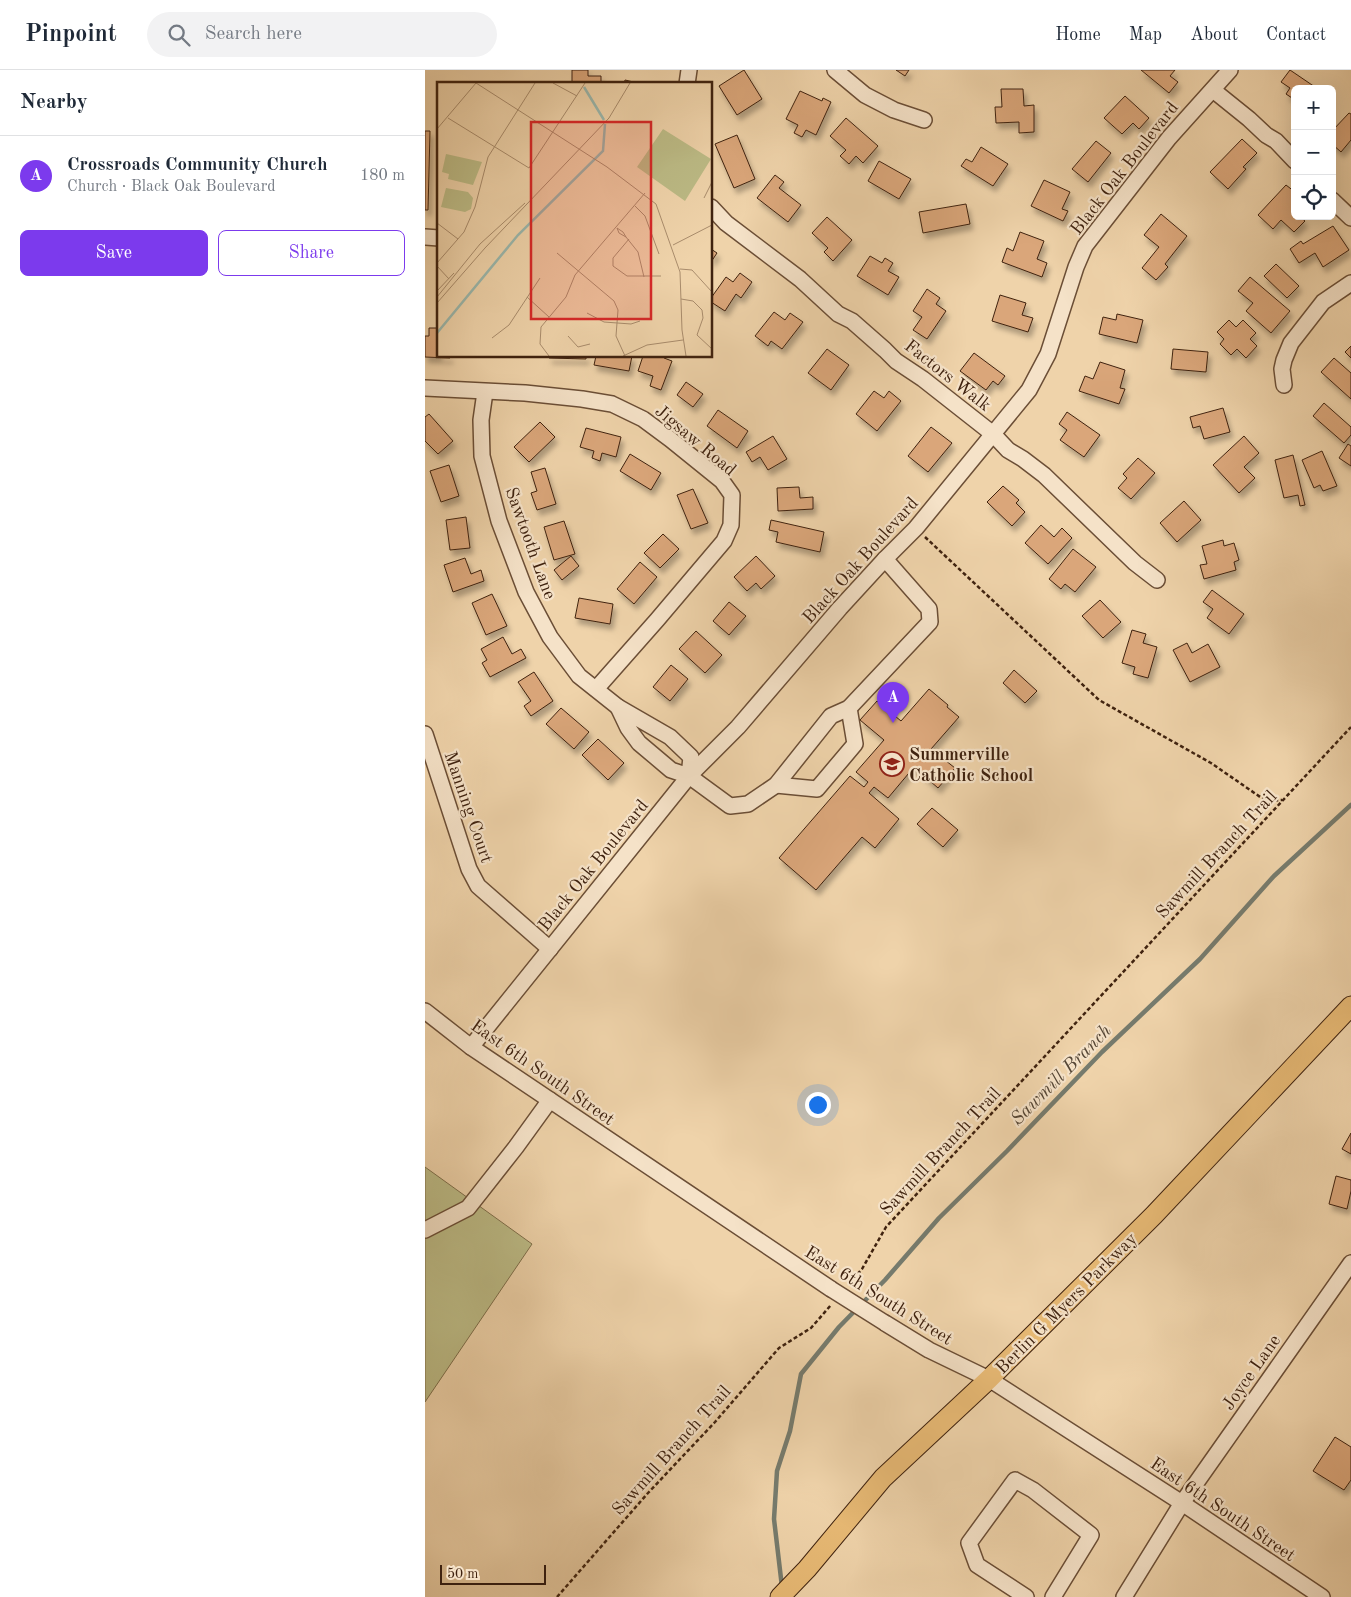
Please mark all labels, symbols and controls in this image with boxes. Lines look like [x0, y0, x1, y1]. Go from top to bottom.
search box [147, 12, 497, 57]
icon: search [165, 21, 193, 49]
text: Pinpoint [25, 23, 117, 47]
text: Search here [205, 25, 302, 44]
text: Home [1055, 26, 1101, 44]
text: Map [1129, 26, 1162, 44]
text: About [1190, 26, 1238, 44]
text: Contact [1266, 26, 1326, 44]
inset map [437, 82, 713, 358]
map controls [1291, 85, 1336, 220]
button: + [1291, 85, 1336, 130]
text: Nearby [20, 92, 88, 113]
street label: Black Oak Boulevard [1068, 99, 1182, 238]
button: − [1291, 130, 1336, 175]
text: Crossroads Community Church [67, 156, 328, 175]
text: A [30, 168, 42, 184]
text: 180 m [360, 168, 405, 184]
button: locate [1291, 175, 1336, 220]
text: Church · Black Oak Boulevard [67, 179, 276, 195]
button: Save [20, 230, 208, 276]
button: Share [218, 230, 405, 276]
street label: Factors Walk [901, 337, 994, 415]
street label: Jigsaw Road [651, 402, 739, 480]
street label: Sawtooth Lane [501, 485, 559, 602]
street label: Black Oak Boulevard [800, 494, 922, 627]
pin: A [877, 682, 909, 723]
place label: Summerville Catholic School [909, 746, 1034, 785]
street label: Manning Court [440, 749, 496, 866]
school or university icon: Summerville Catholic School [879, 751, 905, 777]
street label: Sawmill Branch Trail [1153, 787, 1281, 922]
street label: Black Oak Boulevard [535, 797, 652, 935]
street label: East 6th South Street [467, 1017, 617, 1129]
water label: Sawmill Branch [1008, 1022, 1116, 1130]
street label: Sawmill Branch Trail [877, 1084, 1005, 1219]
your location [805, 1092, 831, 1118]
street label: Berlin G Myers Parkway [993, 1229, 1141, 1378]
street label: East 6th South Street [801, 1243, 956, 1349]
street label: Joyce Lane [1219, 1332, 1284, 1414]
street label: Sawmill Branch Trail [609, 1382, 735, 1519]
street label: East 6th South Street [1147, 1455, 1298, 1565]
scale bar [440, 1562, 546, 1585]
text: 50 m [447, 1567, 478, 1581]

